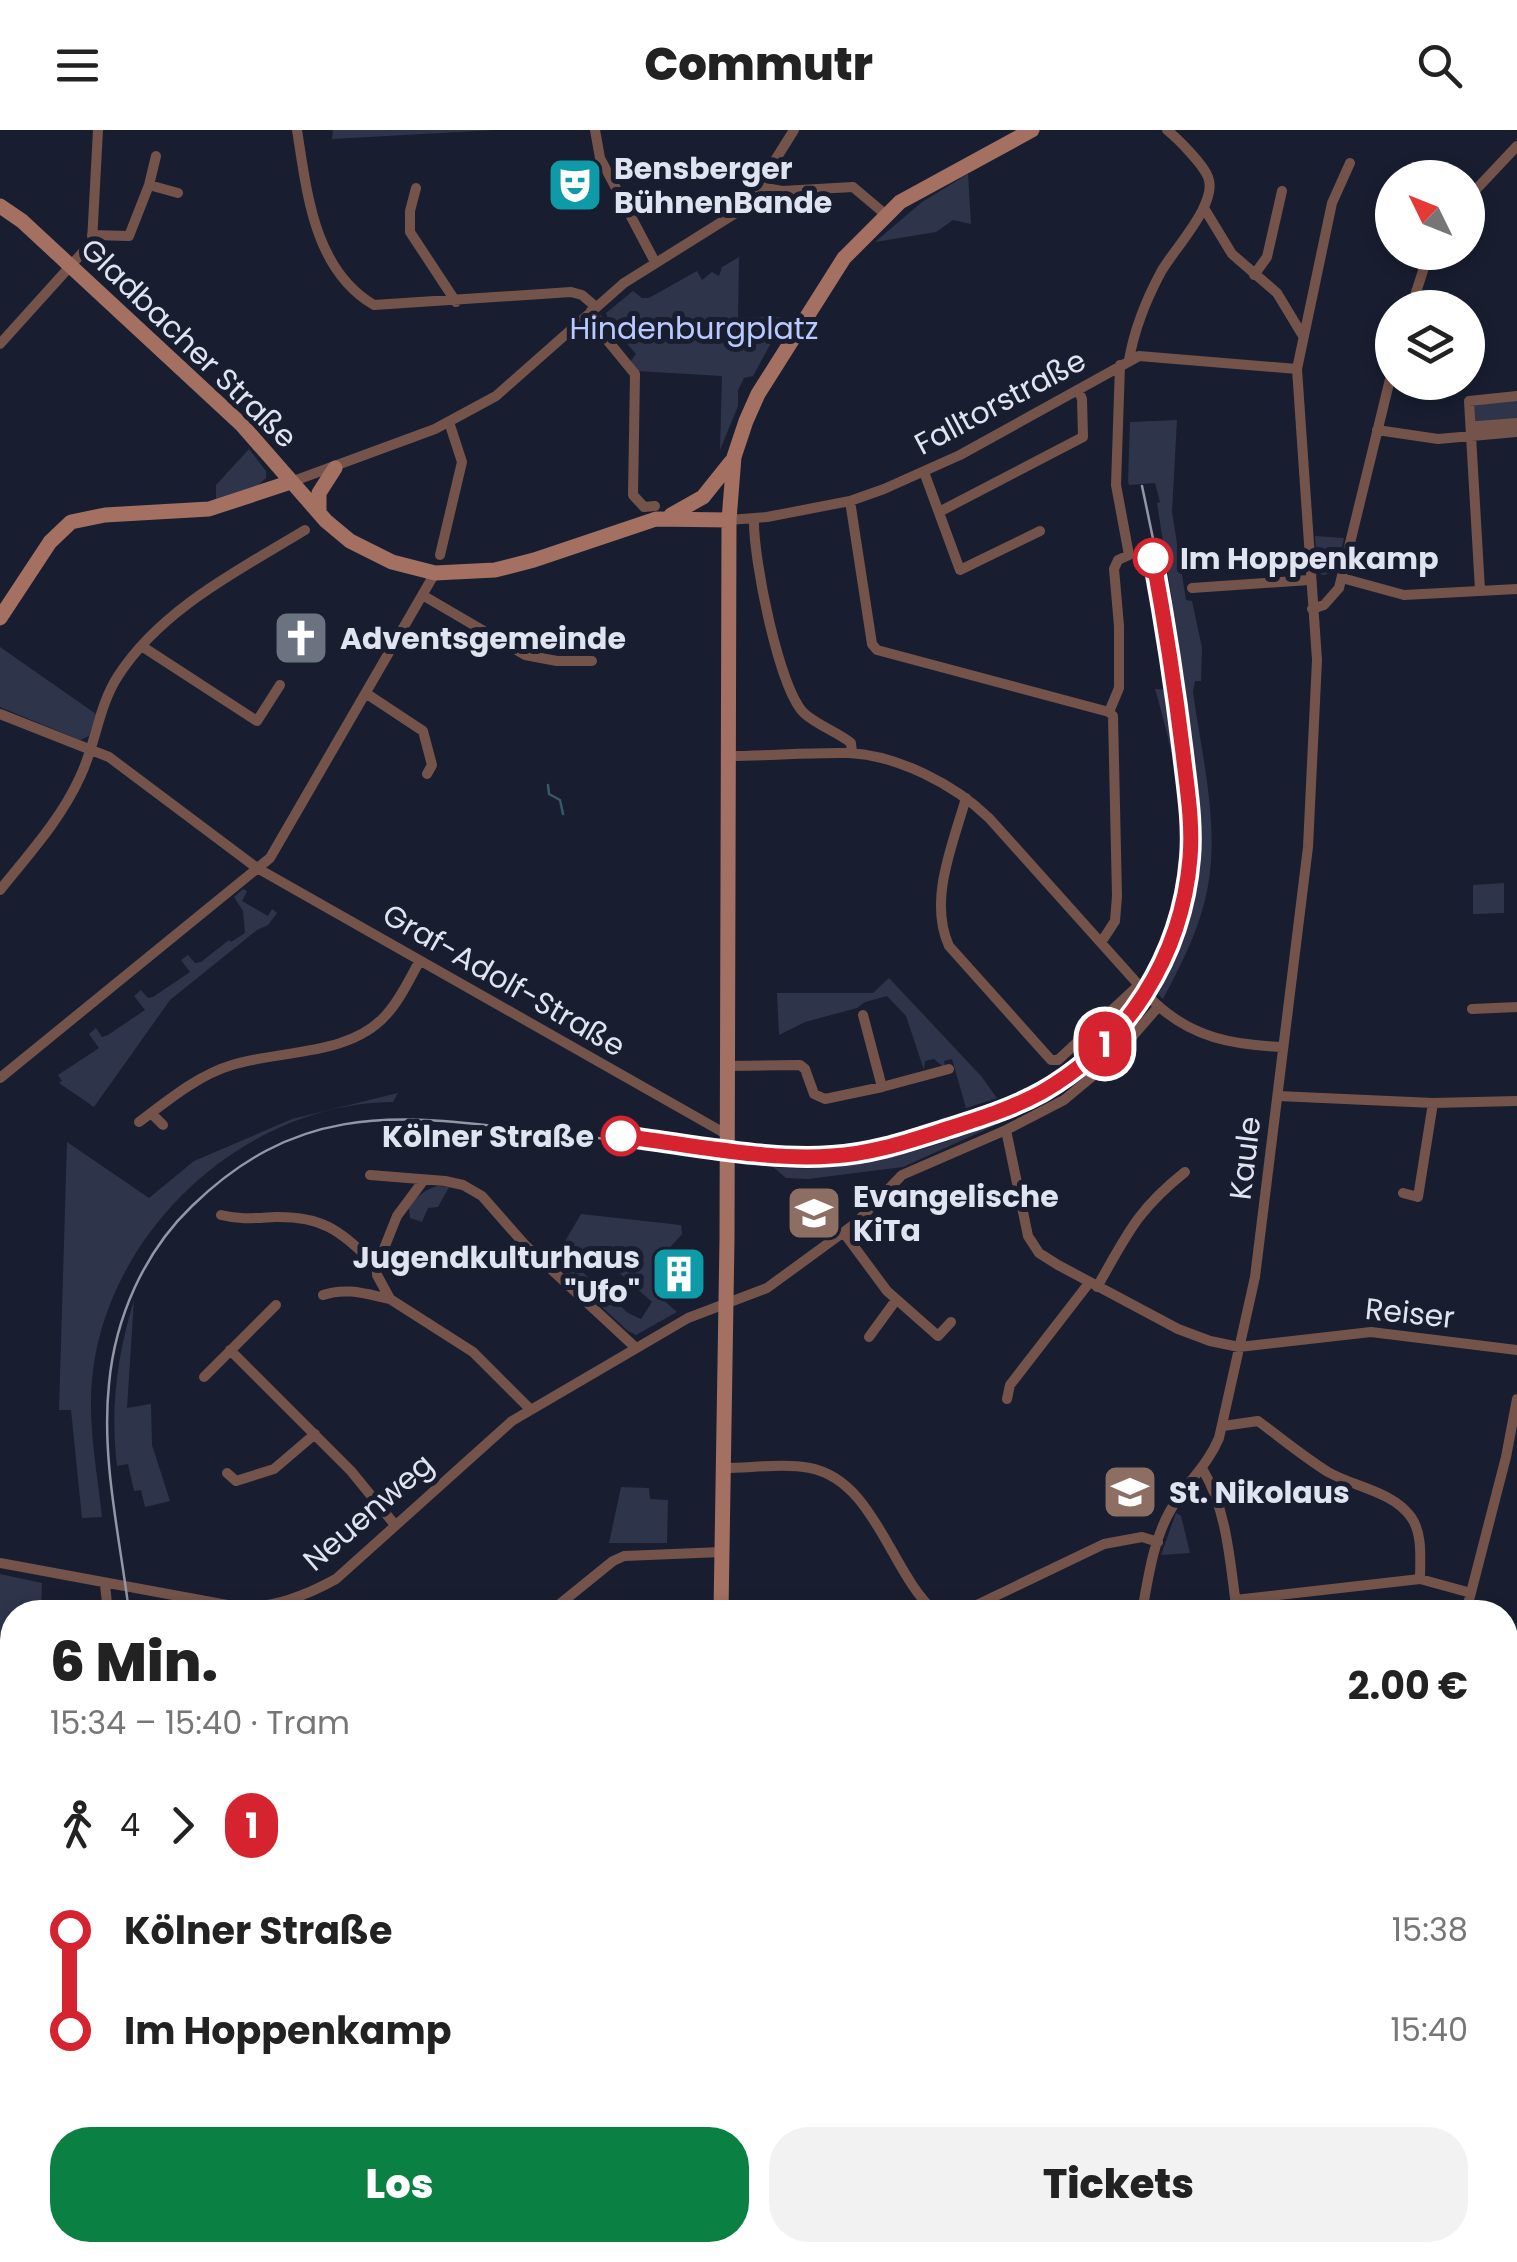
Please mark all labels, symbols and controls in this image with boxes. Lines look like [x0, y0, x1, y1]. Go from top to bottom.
text: Commutr [644, 33, 873, 96]
icon: menu [50, 38, 105, 93]
icon: search [1412, 38, 1467, 93]
place label: Bensberger BühnenBande [614, 147, 832, 224]
theatre icon: Bensberger BühnenBande [545, 155, 605, 215]
north arrow [1375, 160, 1485, 270]
map controls [1375, 160, 1485, 400]
street label: Gladbacher Straße [71, 228, 307, 458]
button: layers [1375, 290, 1485, 400]
park label: Hindenburgplatz [570, 307, 818, 350]
street label: Falltorstraße [907, 339, 1093, 465]
place label: Im Hoppenkamp [1180, 537, 1439, 580]
marker: Im Hoppenkamp [1134, 539, 1172, 577]
church icon: Adventsgemeinde [271, 608, 331, 668]
place label: Adventsgemeinde [340, 617, 626, 660]
street label: Graf-Adolf-Straße [375, 893, 633, 1067]
line badge: 1 [1072, 1012, 1138, 1076]
text: 1 [1098, 1020, 1112, 1069]
street label: Kaule [1219, 1114, 1271, 1202]
place label: Kölner Straße [382, 1115, 594, 1158]
marker: Kölner Straße [602, 1117, 640, 1155]
place label: Evangelische KiTa [853, 1175, 1059, 1252]
school or university icon: Evangelische KiTa [784, 1183, 844, 1243]
place label: Jugendkulturhaus "Ufo" [353, 1236, 640, 1313]
building icon: Jugendkulturhaus "Ufo" [649, 1244, 709, 1304]
street label: Reiser [1363, 1287, 1457, 1339]
street label: Neuenweg [293, 1443, 443, 1581]
school or university icon: St. Nikolaus [1100, 1462, 1160, 1522]
place label: St. Nikolaus [1169, 1471, 1350, 1514]
text: 6 Min. [50, 1623, 218, 1700]
text: 2.00 € [1348, 1659, 1468, 1712]
text: 15:34 – 15:40 · Tram [50, 1700, 350, 1745]
icon: walk [50, 1798, 105, 1853]
icon: forward [155, 1798, 210, 1853]
text: 1 [245, 1801, 258, 1850]
text: 4 [120, 1802, 140, 1847]
text: Kölner Straße [124, 1904, 392, 1957]
text: 15:38 [1392, 1907, 1468, 1952]
text: Im Hoppenkamp [124, 2004, 451, 2057]
text: 15:40 [1391, 2007, 1468, 2052]
button: Los [50, 2127, 749, 2242]
button: Tickets [769, 2127, 1468, 2242]

